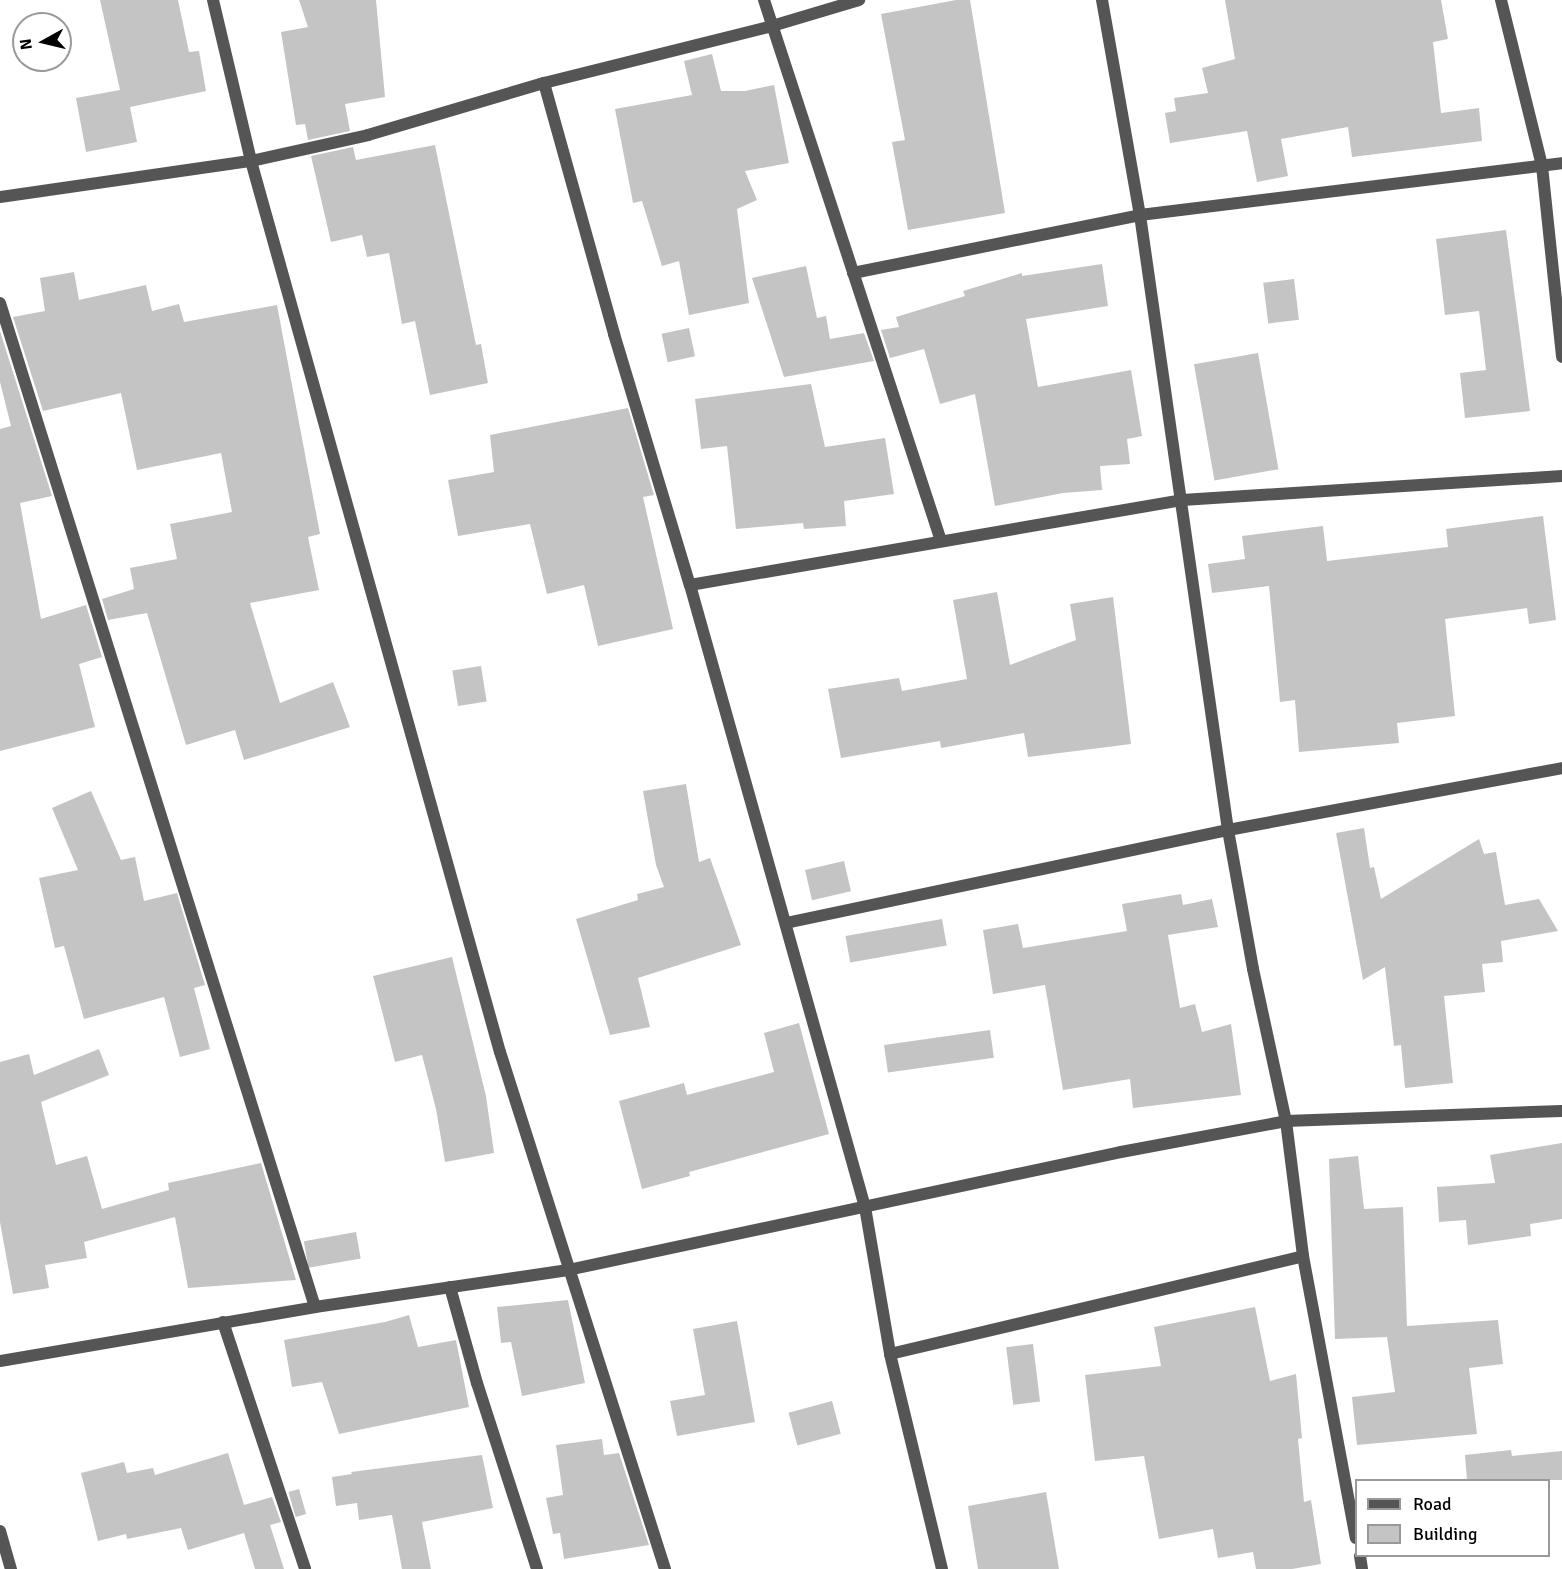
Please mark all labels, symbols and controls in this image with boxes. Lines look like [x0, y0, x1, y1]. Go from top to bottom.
north arrow [12, 12, 72, 72]
text: N [15, 37, 37, 51]
legend [1355, 1479, 1550, 1557]
text: Road [1413, 1493, 1452, 1515]
text: Building [1413, 1523, 1477, 1545]

